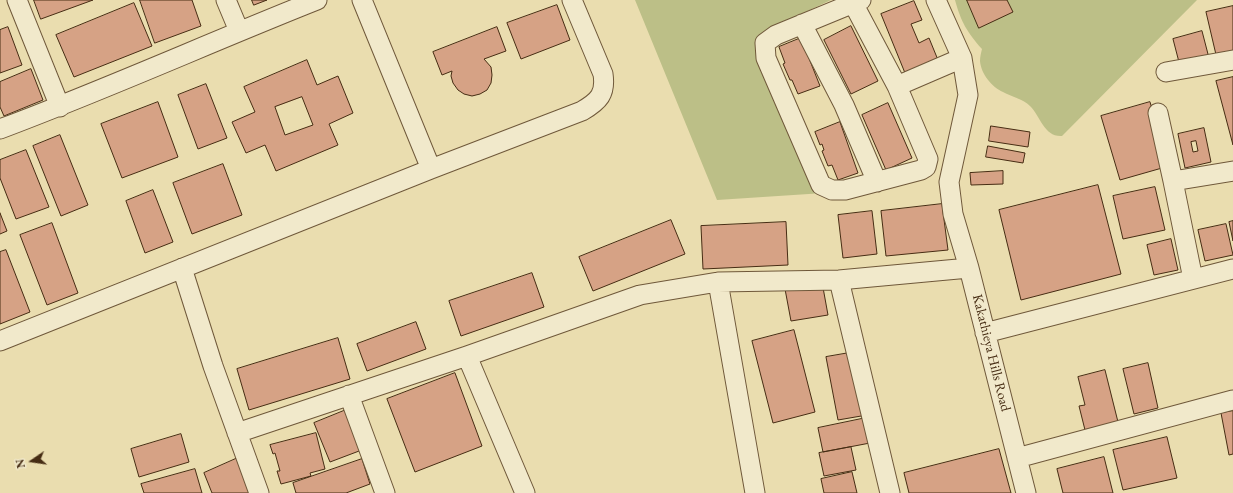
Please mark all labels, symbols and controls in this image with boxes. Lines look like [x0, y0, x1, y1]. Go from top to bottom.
street label: Kakathieya Hills Road [968, 293, 1014, 413]
north arrow [12, 441, 52, 481]
text: N [12, 458, 28, 470]

